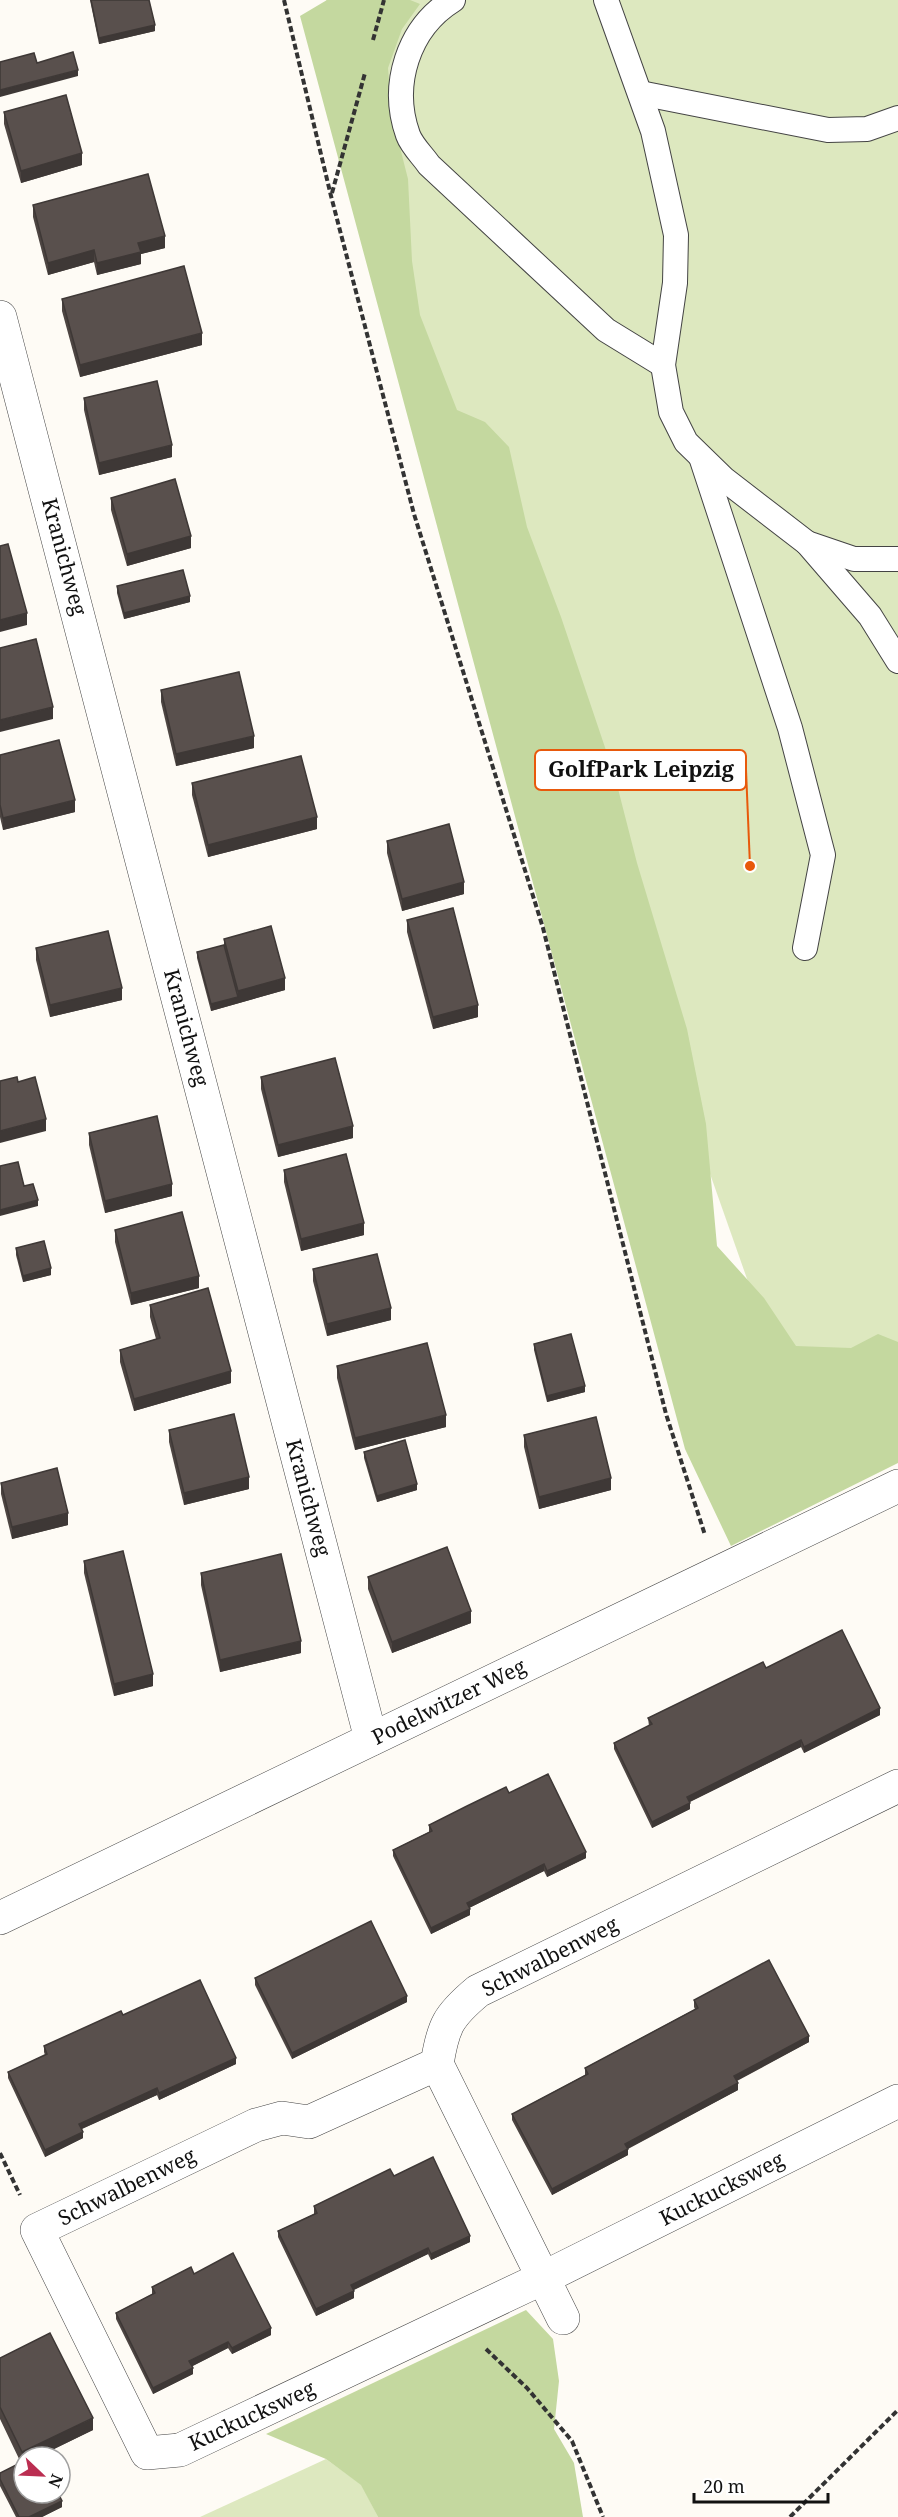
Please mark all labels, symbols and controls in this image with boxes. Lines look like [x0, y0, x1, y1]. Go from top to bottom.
street label: Kranichweg [36, 495, 94, 619]
callout: GolfPark Leipzig [535, 750, 746, 790]
text: GolfPark Leipzig [548, 753, 735, 783]
street label: Kranichweg [158, 966, 216, 1090]
street label: Kranichweg [280, 1436, 338, 1560]
street label: Podelwitzer Weg [367, 1651, 531, 1751]
street label: Schwalbenweg [476, 1909, 623, 2003]
street label: Schwalbenweg [53, 2140, 201, 2232]
street label: Kuckucksweg [654, 2144, 789, 2232]
street label: Kuckucksweg [184, 2373, 320, 2457]
north arrow [12, 2445, 72, 2505]
scale bar [694, 2466, 828, 2504]
text: N [43, 2471, 68, 2491]
text: 20 m [703, 2474, 745, 2498]

